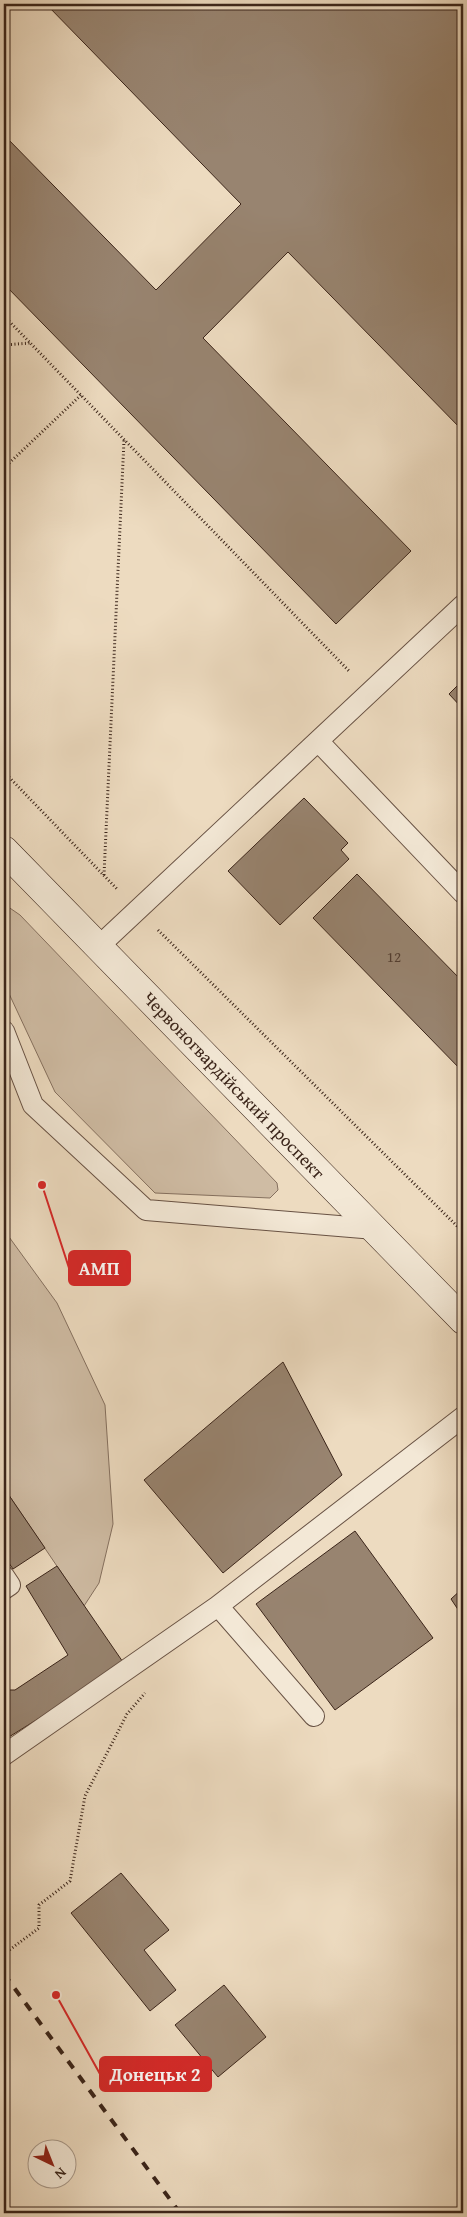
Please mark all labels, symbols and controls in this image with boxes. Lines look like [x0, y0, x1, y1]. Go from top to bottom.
house number: 12 [387, 946, 401, 967]
street label: Червоногвардійський проспект [137, 985, 331, 1185]
callout: АМП [69, 1251, 130, 1285]
text: АМП [79, 1254, 120, 1282]
callout: Донецьк 2 [100, 2057, 211, 2091]
text: Донецьк 2 [108, 2060, 201, 2088]
north arrow [28, 2140, 78, 2190]
text: N [50, 2163, 71, 2184]

